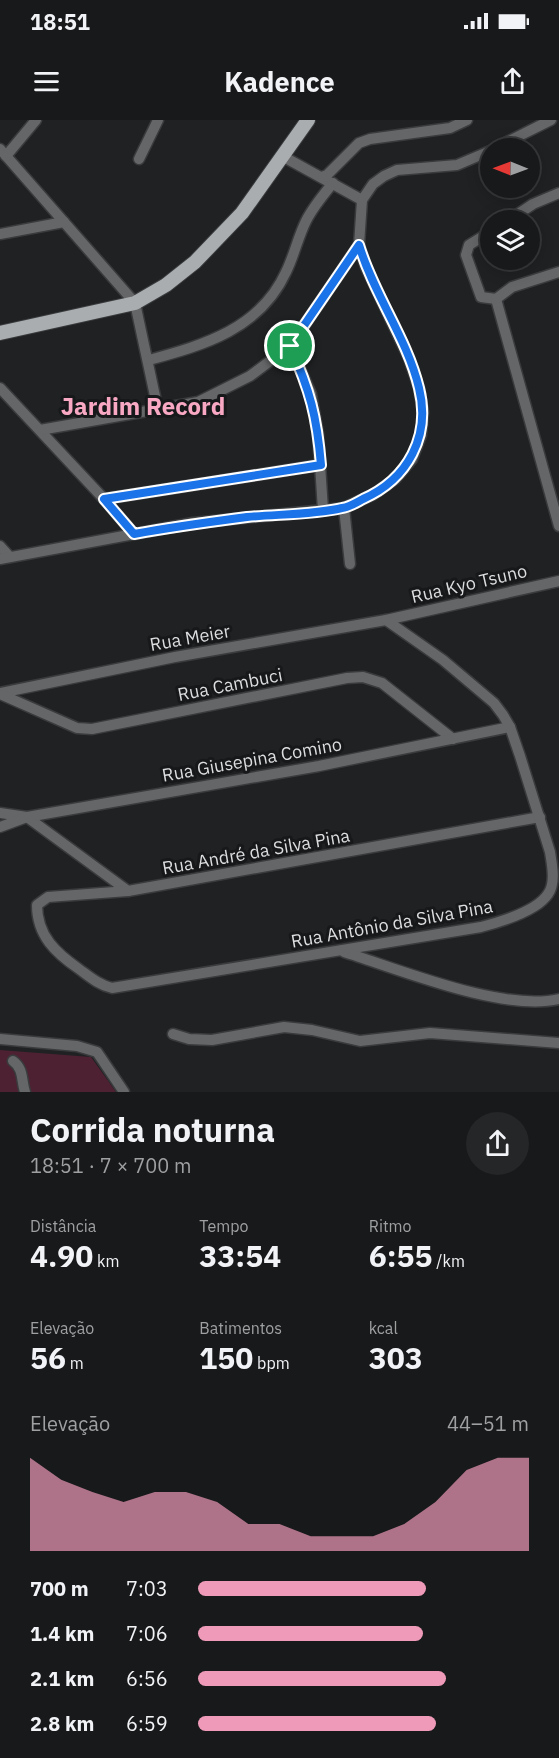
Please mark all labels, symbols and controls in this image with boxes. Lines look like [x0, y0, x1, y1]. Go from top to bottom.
text: 18:51 [30, 7, 90, 36]
text: Kadence [224, 64, 335, 99]
icon: menu [30, 65, 63, 98]
icon: share [496, 65, 529, 98]
north arrow [480, 138, 540, 198]
map controls [480, 138, 540, 270]
button: layers [480, 210, 540, 270]
pin [264, 320, 315, 371]
icon: arrive [273, 329, 306, 362]
district label: Jardim Record [61, 390, 225, 422]
street label: Rua Kyo Tsuno [409, 559, 529, 608]
street label: Rua Meier [148, 619, 232, 656]
street label: Rua Cambuci [176, 663, 284, 706]
street label: Rua Giusepina Comino [160, 732, 344, 787]
street label: Rua André da Silva Pina [160, 824, 352, 879]
street label: Rua Antônio da Silva Pina [289, 894, 495, 953]
text: Corrida noturna [30, 1108, 275, 1151]
button: share [466, 1112, 529, 1175]
text: 18:51 · 7 × 700 m [30, 1152, 191, 1179]
text: Distância [30, 1216, 96, 1236]
text: Tempo [199, 1216, 248, 1236]
text: Ritmo [369, 1216, 411, 1236]
text: 4.90 [30, 1236, 93, 1275]
text: 33:54 [199, 1236, 281, 1275]
text: 6:55 [369, 1236, 433, 1275]
text: km [93, 1251, 120, 1271]
text: /km [433, 1251, 465, 1271]
text: Elevação [30, 1318, 94, 1338]
text: Batimentos [199, 1318, 282, 1338]
text: kcal [369, 1318, 398, 1338]
text: 56 [30, 1338, 66, 1377]
text: 150 [199, 1338, 253, 1377]
text: 303 [369, 1338, 423, 1377]
text: m [66, 1353, 84, 1373]
text: bpm [253, 1353, 290, 1373]
text: Elevação [30, 1410, 110, 1437]
text: 44–51 m [447, 1410, 529, 1437]
text: 700 m [30, 1575, 89, 1602]
text: 7:03 [126, 1575, 168, 1602]
text: 1.4 km [30, 1620, 94, 1647]
text: 7:06 [126, 1620, 168, 1647]
text: 2.1 km [30, 1665, 94, 1692]
text: 6:56 [126, 1665, 168, 1692]
text: 2.8 km [30, 1710, 94, 1737]
text: 6:59 [126, 1710, 168, 1737]

